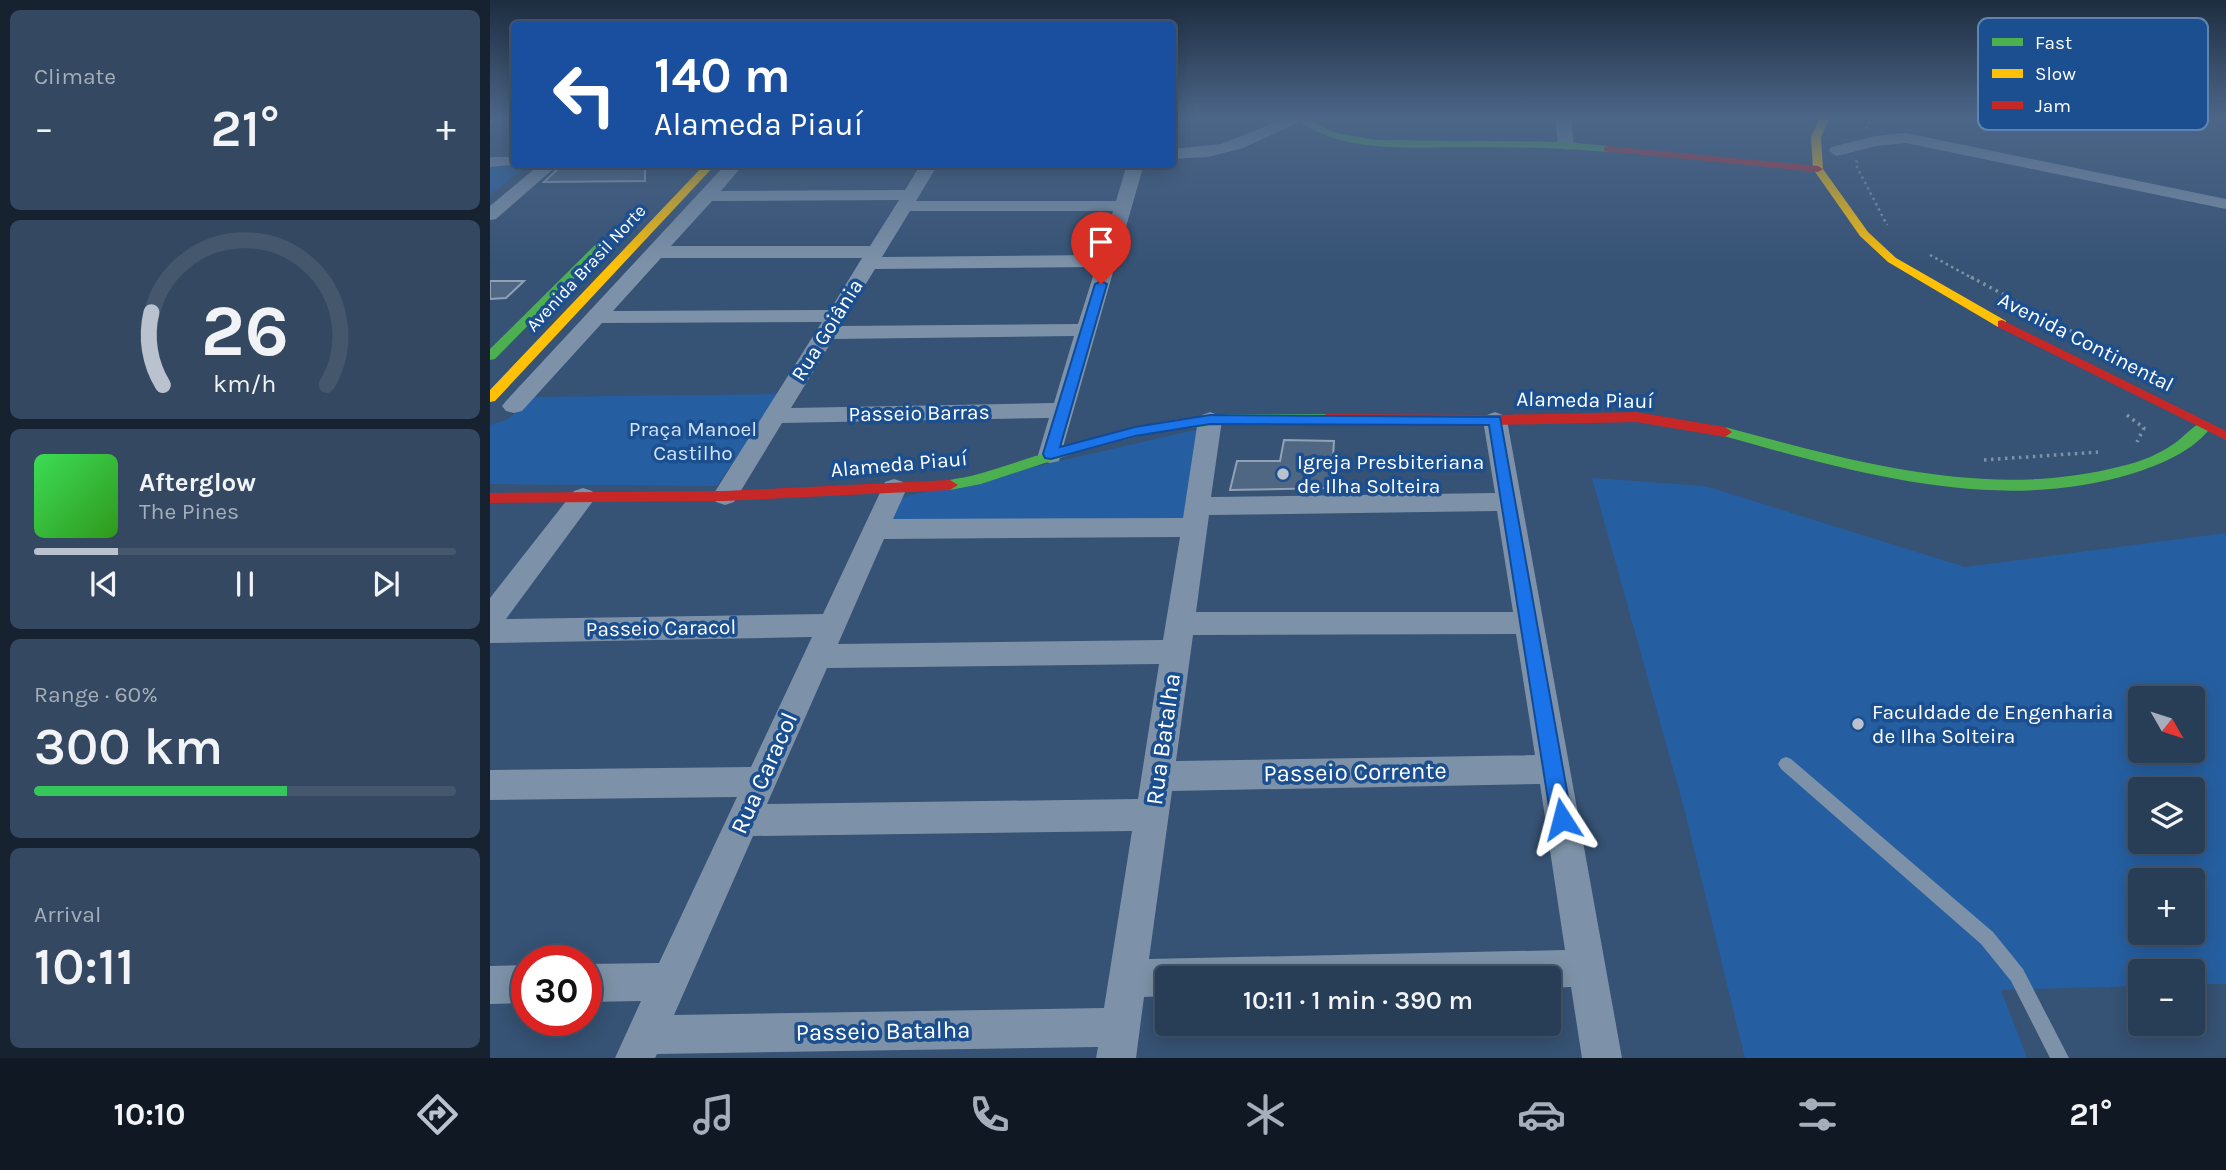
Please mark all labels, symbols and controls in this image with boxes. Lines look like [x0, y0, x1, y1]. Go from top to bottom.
legend [1978, 18, 2208, 130]
text: Fast [2035, 32, 2072, 54]
text: 140 m [654, 47, 791, 104]
icon: left [539, 49, 630, 140]
text: Climate [34, 63, 116, 90]
text: Slow [2035, 63, 2076, 85]
text: Jam [2035, 95, 2071, 117]
text: 21° [211, 98, 279, 159]
text: − [34, 106, 54, 151]
text: + [436, 106, 456, 151]
text: Alameda Piauí [654, 106, 863, 143]
street label: Avenida Brasil Norte [521, 200, 651, 336]
pin [1071, 212, 1131, 284]
icon: arrive [1082, 223, 1120, 261]
street label: Rua Goiânia [786, 275, 868, 385]
street label: Avenida Continental [1994, 287, 2178, 397]
text: 26 [201, 289, 289, 374]
text: km/h [213, 369, 277, 398]
street label: Alameda Piauí [1516, 387, 1655, 413]
street label: Passeio Barras [848, 400, 990, 426]
park label: Praça Manoel Castilho [629, 417, 757, 465]
street label: Alameda Piauí [830, 446, 969, 482]
place label: Igreja Presbiteriana de Ilha Solteira [1297, 450, 1484, 498]
marker: Igreja Presbiteriana de Ilha Solteira [1275, 466, 1291, 482]
text: Afterglow [139, 467, 256, 498]
text: The Pines [139, 498, 239, 525]
icon: previous [85, 565, 123, 603]
icon: pause [226, 565, 264, 603]
icon: next [367, 565, 405, 603]
street label: Passeio Caracol [586, 615, 736, 641]
street label: Rua Batalha [1140, 671, 1186, 807]
text: Range · 60% [34, 681, 158, 708]
north arrow [2128, 686, 2205, 763]
map controls [2128, 686, 2205, 1036]
place label: Faculdade de Engenharia de Ilha Solteira [1872, 700, 2113, 748]
street label: Rua Caracol [725, 708, 803, 838]
text: 300 km [34, 716, 223, 777]
marker: Faculdade de Engenharia de Ilha Solteira [1850, 716, 1866, 732]
street label: Passeio Corrente [1263, 756, 1447, 788]
button: layers [2128, 777, 2205, 854]
position arrow [1525, 782, 1599, 856]
button: + [2128, 868, 2205, 945]
text: Arrival [34, 901, 101, 928]
text: 10:11 [34, 936, 134, 997]
speed limit sign: 30 [511, 945, 602, 1036]
button: − [2128, 959, 2205, 1036]
text: 10:11 · 1 min · 390 m [1243, 985, 1473, 1016]
street label: Passeio Batalha [795, 1015, 971, 1047]
icon: directions [413, 1090, 462, 1139]
icon: music [689, 1090, 738, 1139]
icon: phone [965, 1090, 1014, 1139]
icon: climate [1241, 1090, 1290, 1139]
icon: car [1517, 1090, 1566, 1139]
icon: filters [1793, 1090, 1842, 1139]
text: 10:10 [114, 1096, 185, 1133]
text: 21° [2069, 1096, 2112, 1133]

